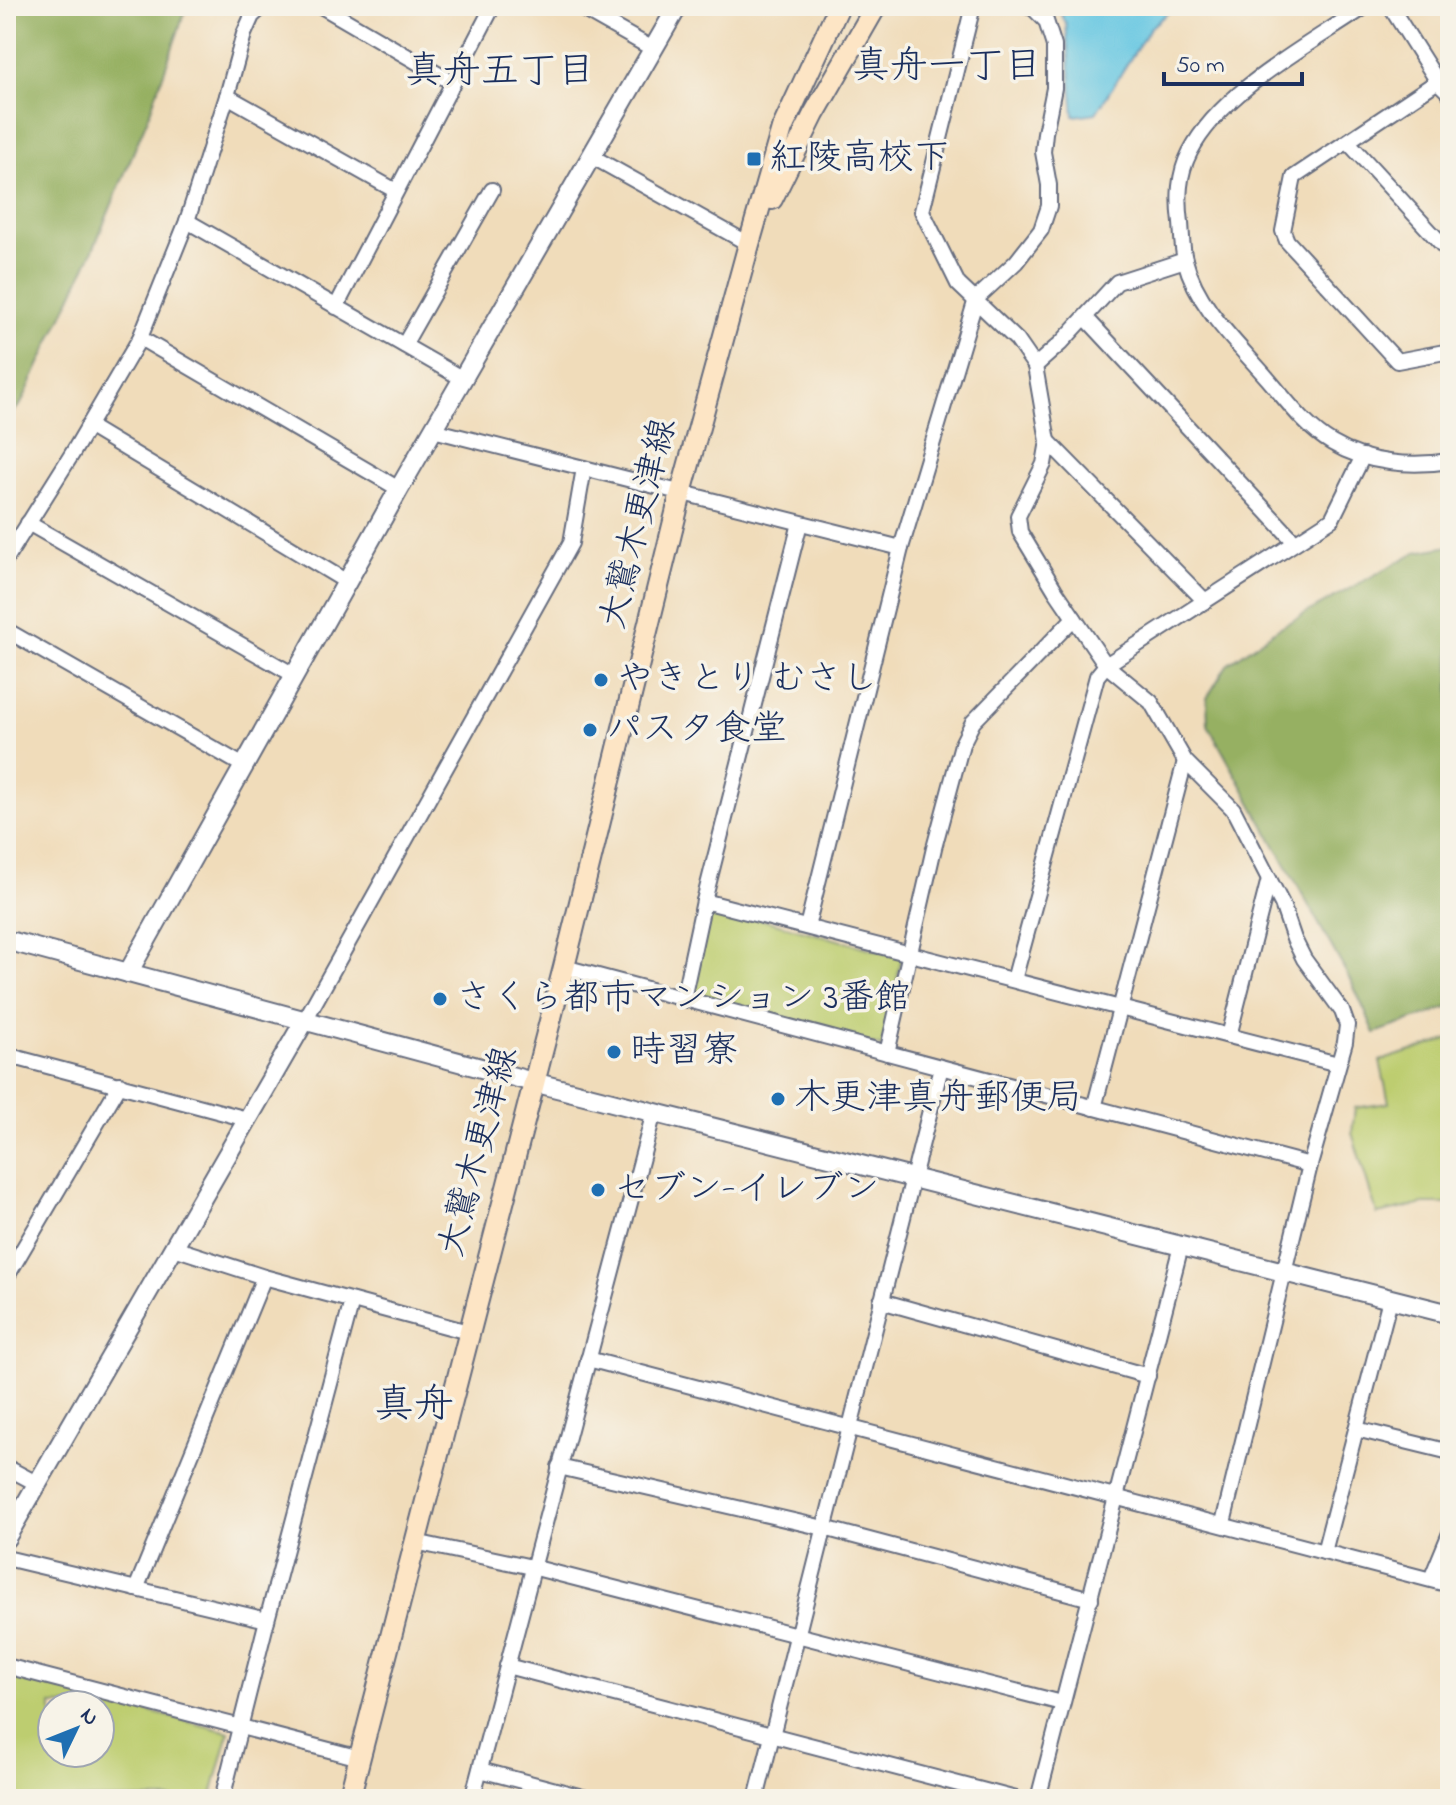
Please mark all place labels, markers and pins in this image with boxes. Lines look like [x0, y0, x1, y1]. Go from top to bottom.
place label: 紅陵高校下 [770, 133, 950, 186]
marker: 紅陵高校下 [745, 150, 763, 168]
place label: やきとり むさし [617, 654, 878, 707]
marker: やきとり むさし [592, 671, 610, 689]
place label: パスタ食堂 [606, 704, 787, 757]
marker: パスタ食堂 [581, 721, 599, 739]
place label: さくら都市マンション 3番館 [456, 973, 910, 1026]
marker: さくら都市マンション 3番館 [431, 990, 449, 1008]
place label: 時習寮 [630, 1026, 738, 1079]
marker: 時習寮 [605, 1043, 623, 1061]
place label: 木更津真舟郵便局 [794, 1073, 1082, 1126]
marker: 木更津真舟郵便局 [769, 1090, 787, 1108]
place label: セブン-イレブン [614, 1164, 880, 1217]
marker: セブン-イレブン [589, 1181, 607, 1199]

